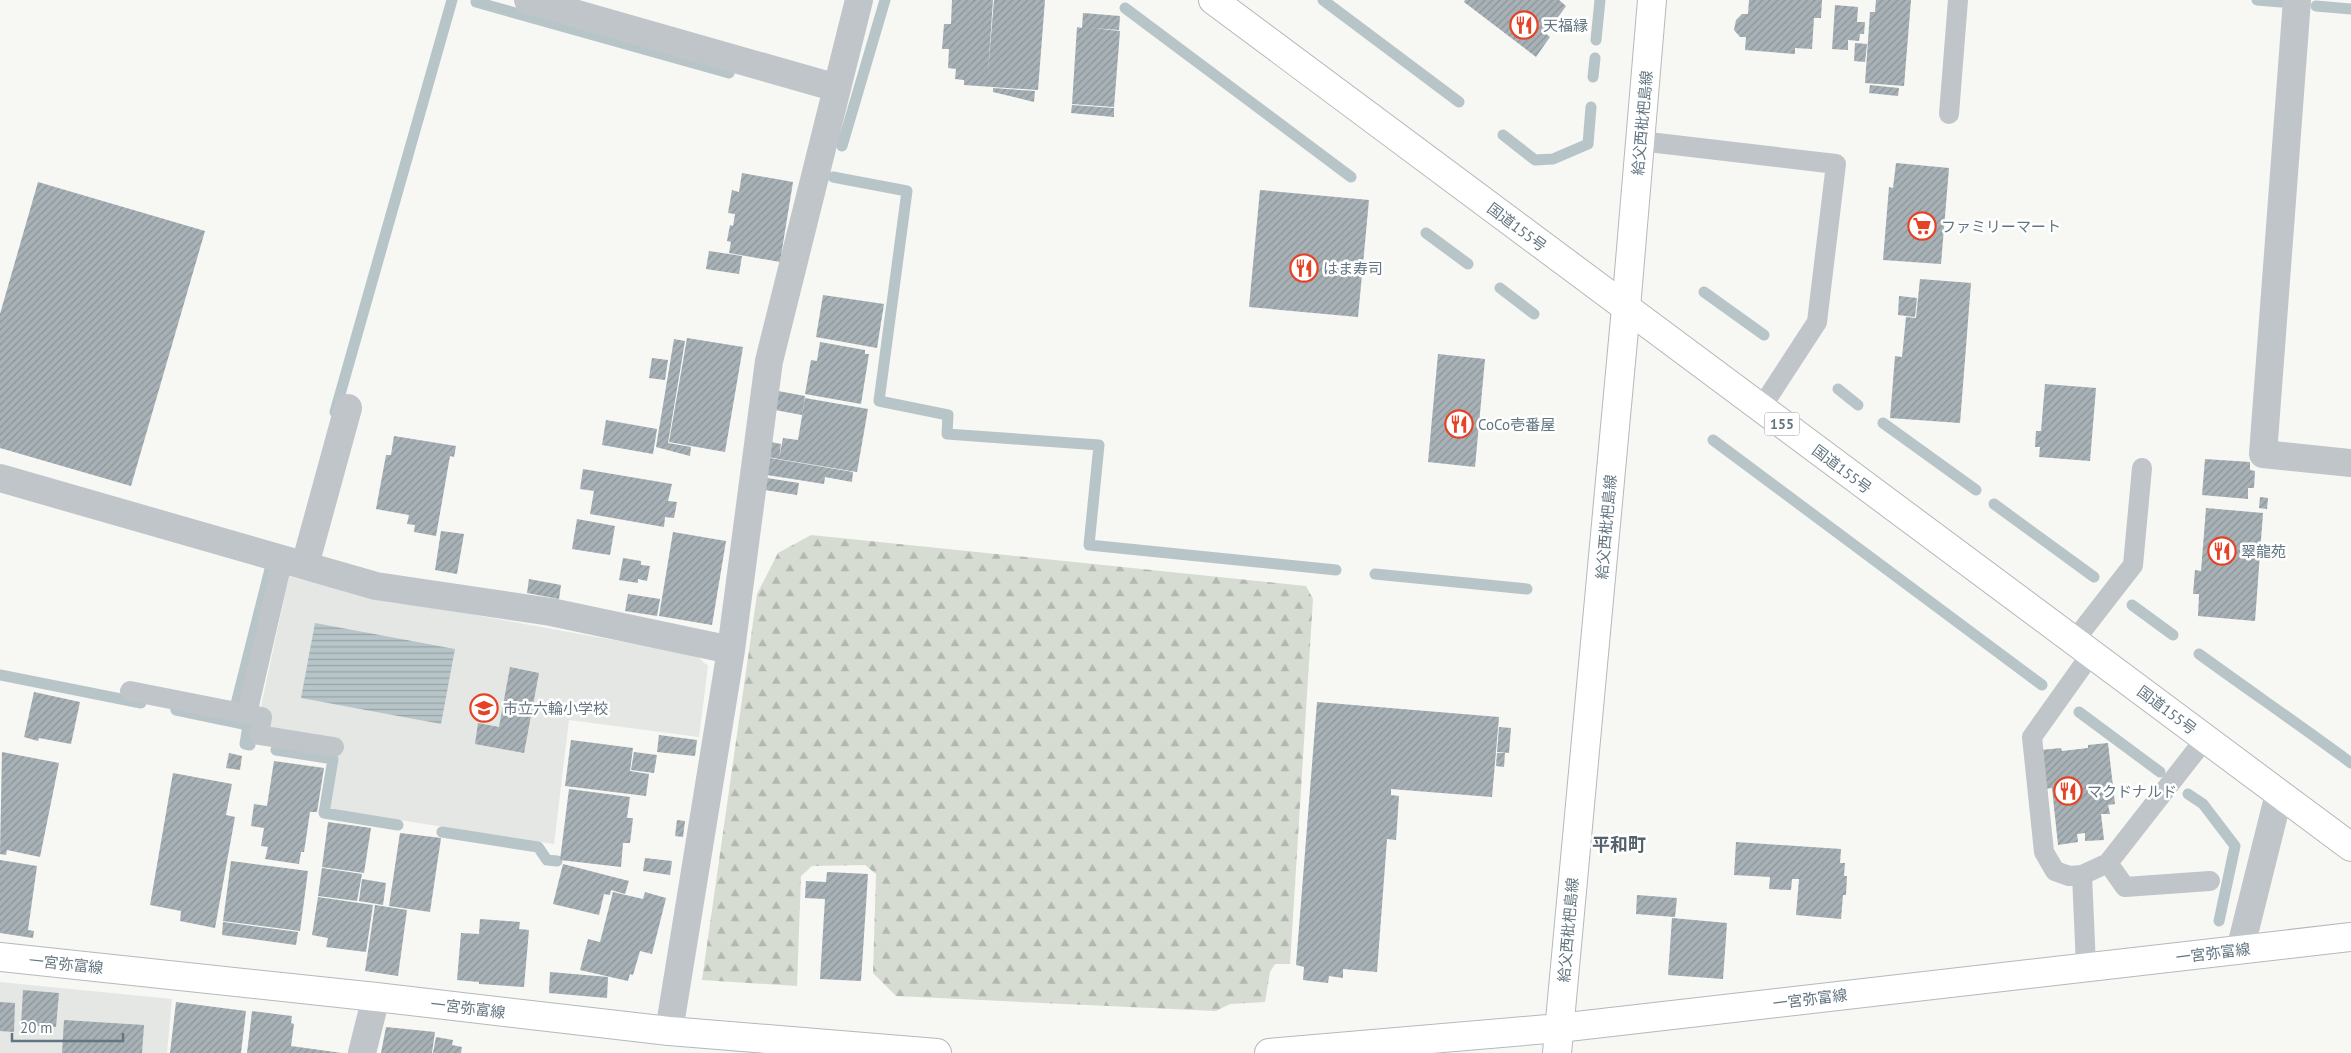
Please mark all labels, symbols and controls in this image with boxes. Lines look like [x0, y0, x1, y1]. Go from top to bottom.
restaurant icon: 天福縁 [1509, 10, 1539, 40]
place label: 天福縁 [1543, 16, 1588, 35]
street label: 給父西枇杷島線 [1628, 70, 1656, 176]
street label: 国道155号 [1484, 198, 1550, 256]
supermarket icon: ファミリーマート [1907, 211, 1937, 241]
place label: ファミリーマート [1941, 217, 2061, 236]
restaurant icon: はま寿司 [1289, 253, 1319, 283]
place label: はま寿司 [1323, 259, 1383, 278]
restaurant icon: CoCo壱番屋 [1444, 409, 1474, 439]
road number: 155 [1764, 412, 1800, 436]
place label: CoCo壱番屋 [1478, 415, 1555, 434]
street label: 国道155号 [1809, 440, 1875, 498]
street label: 給父西枇杷島線 [1592, 474, 1620, 580]
restaurant icon: 翠龍苑 [2207, 536, 2237, 566]
place label: 翠龍苑 [2241, 542, 2286, 561]
street label: 国道155号 [2134, 681, 2200, 739]
school or university icon: 市立六輪小学校 [469, 693, 499, 723]
place label: 市立六輪小学校 [503, 699, 608, 718]
restaurant icon: マクドナルド [2053, 776, 2083, 806]
place label: マクドナルド [2087, 782, 2177, 801]
district label: 平和町 [1592, 833, 1646, 856]
street label: 給父西枇杷島線 [1554, 877, 1582, 983]
street label: 一宮弥富線 [2175, 939, 2251, 967]
street label: 一宮弥富線 [28, 951, 104, 977]
street label: 一宮弥富線 [1772, 985, 1848, 1013]
street label: 一宮弥富線 [430, 994, 506, 1022]
scale bar [12, 1010, 124, 1042]
text: 20 m [20, 1018, 53, 1037]

